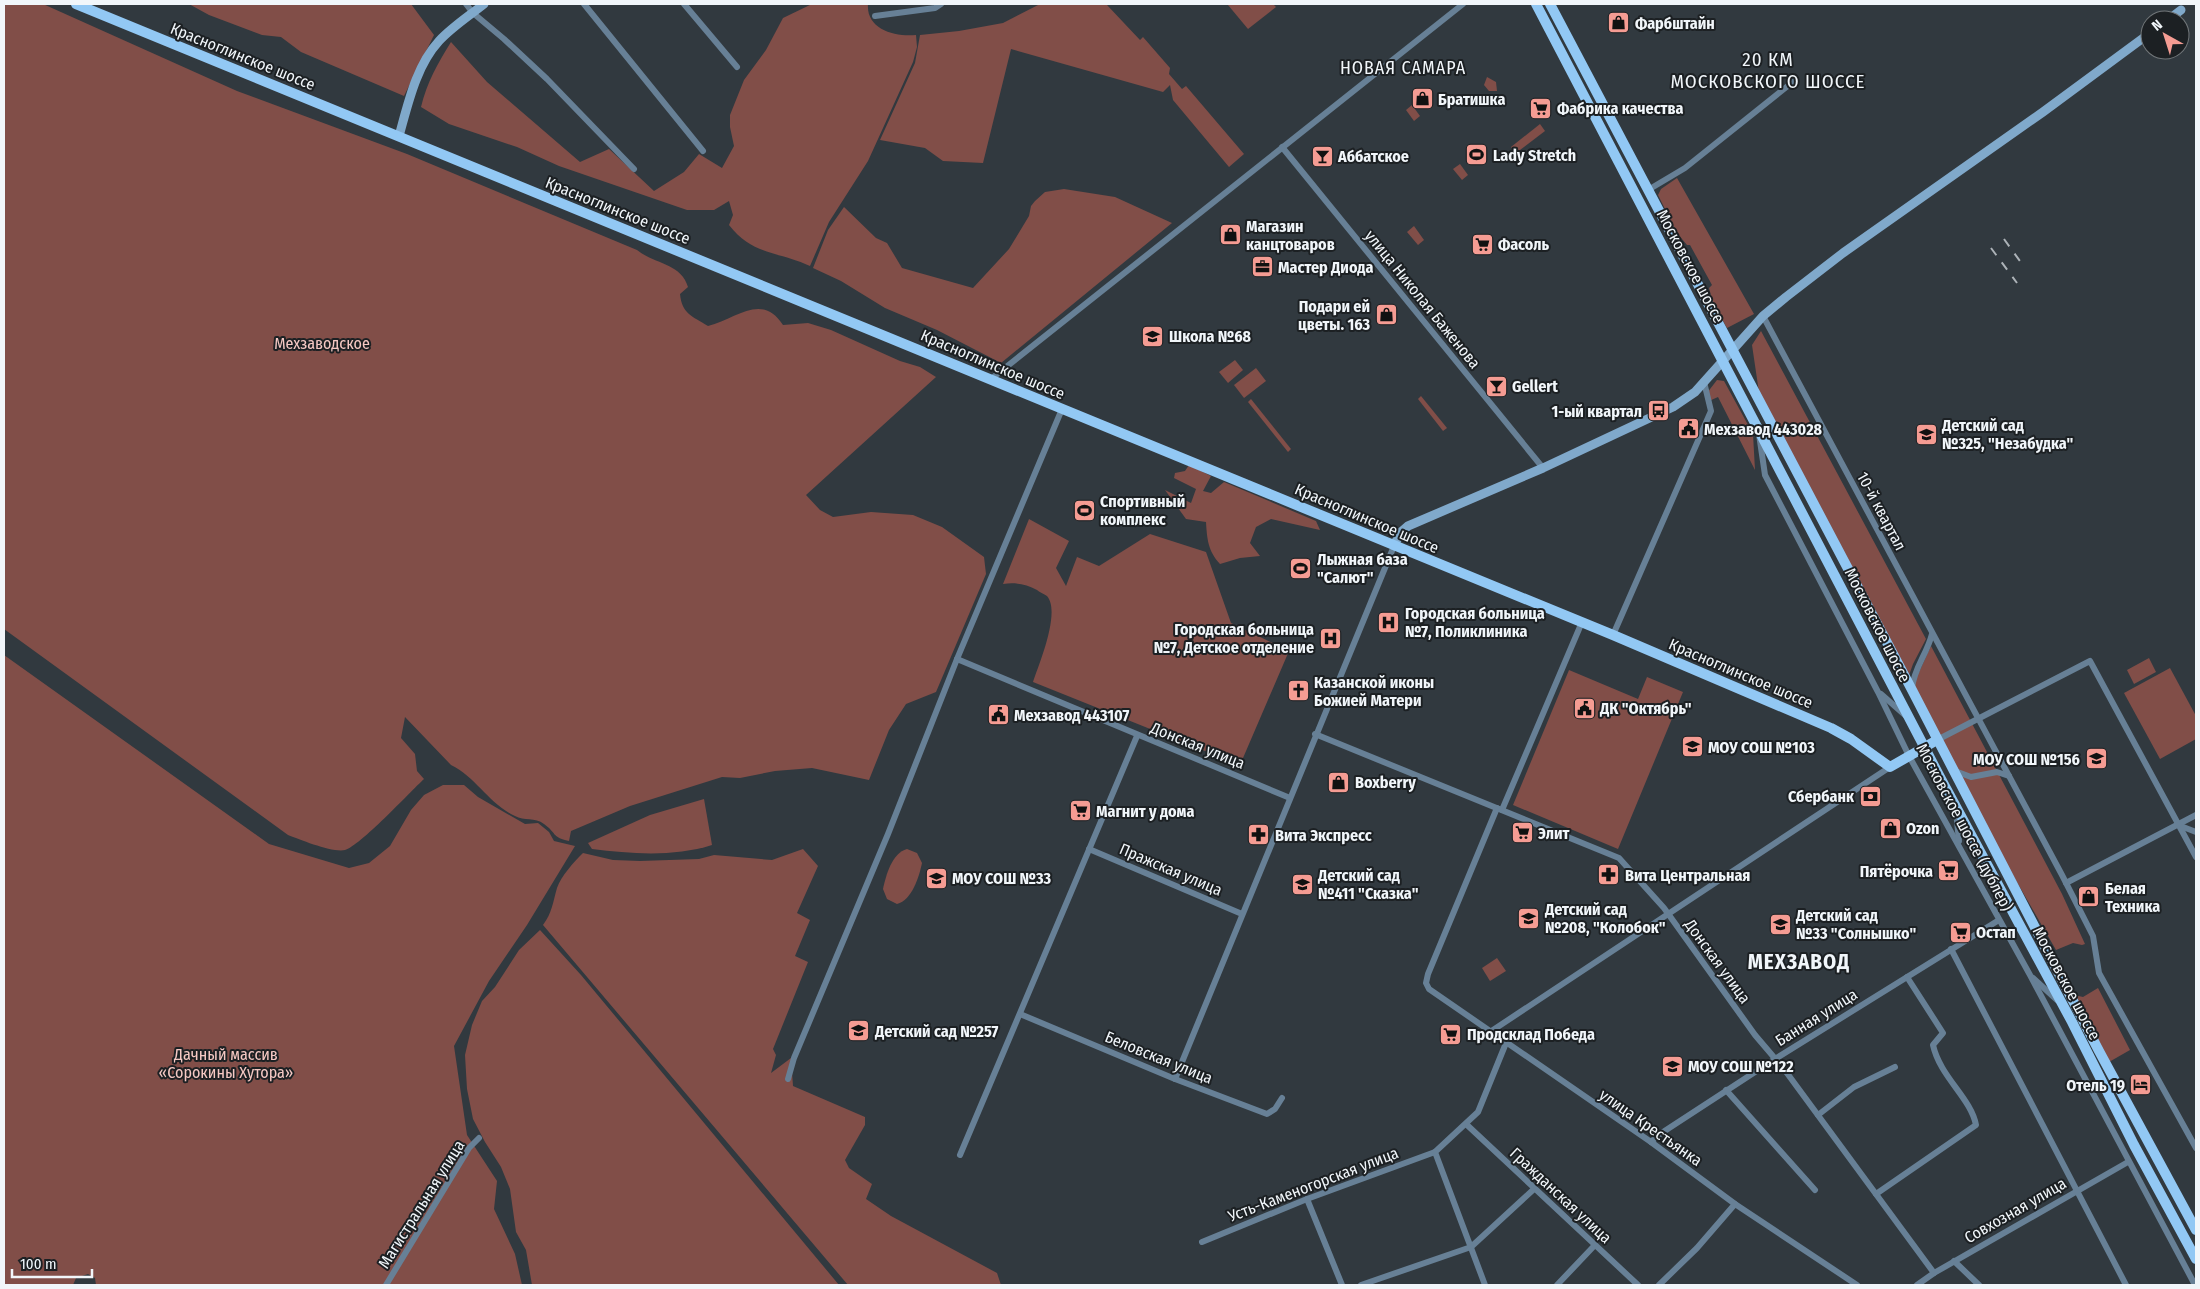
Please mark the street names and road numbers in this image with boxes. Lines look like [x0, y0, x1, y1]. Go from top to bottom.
street label: Красноглинское шоссе [168, 19, 318, 94]
street label: Красноглинское шоссе [543, 173, 693, 248]
street label: Московское шоссе [1653, 206, 1728, 326]
street label: улица Николая Баженова [1361, 226, 1484, 372]
street label: Красноглинское шоссе [918, 326, 1068, 403]
street label: 10-й квартал [1853, 469, 1910, 554]
street label: Красноглинское шоссе [1292, 480, 1442, 557]
street label: Московское шоссе [1841, 565, 1915, 686]
street label: Красноглинское шоссе [1666, 635, 1816, 712]
street label: Донская улица [1147, 718, 1248, 773]
street label: Московское шоссе (дублер) [1912, 740, 2017, 914]
street label: Пражская улица [1117, 839, 1225, 900]
street label: Донская улица [1680, 915, 1755, 1007]
street label: Московское шоссе [2029, 923, 2104, 1043]
street label: Банная улица [1772, 985, 1861, 1050]
street label: Беловская улица [1102, 1027, 1216, 1088]
street label: улица Крестьянка [1596, 1085, 1706, 1170]
street label: Магистральная улица [374, 1137, 469, 1272]
street label: Усть-Каменогорская улица [1224, 1143, 1401, 1226]
street label: Гражданская улица [1506, 1143, 1616, 1247]
street label: Совхозная улица [1961, 1174, 2070, 1247]

